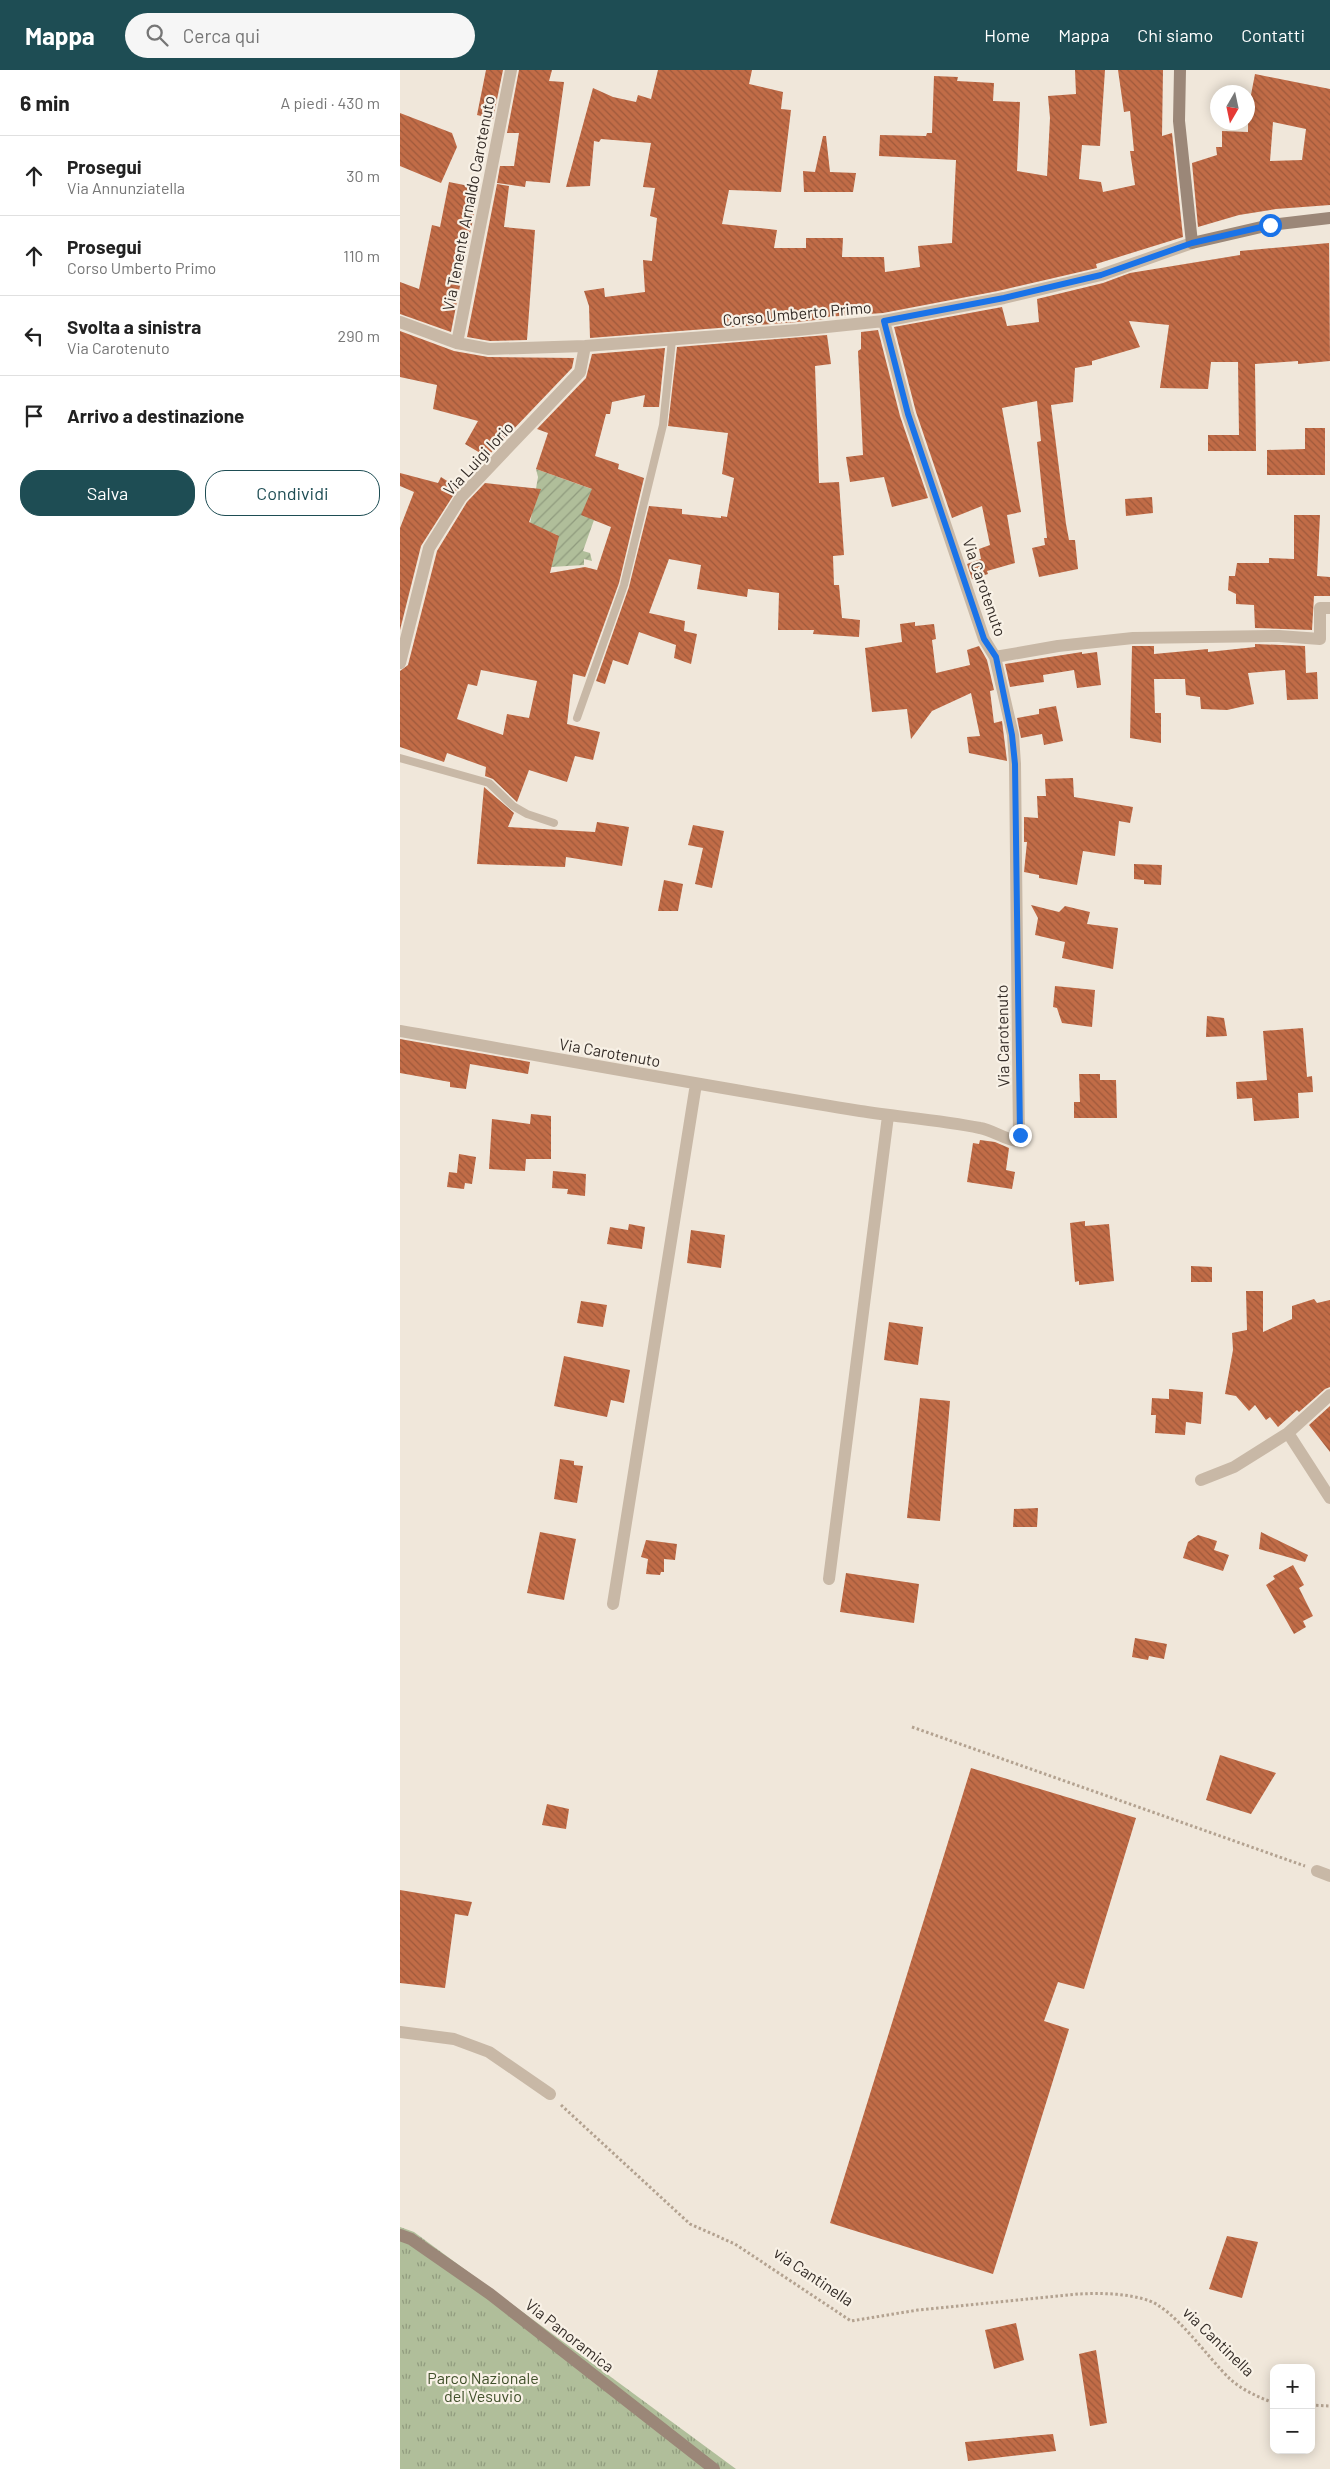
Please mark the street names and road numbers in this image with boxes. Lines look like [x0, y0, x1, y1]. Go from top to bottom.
street label: Via Tenente Arnaldo Carotenuto [438, 94, 498, 312]
street label: Corso Umberto Primo [722, 297, 872, 329]
street label: Via Luigi Iorio [439, 417, 517, 499]
street label: Via Carotenuto [959, 535, 1011, 639]
street label: Via Carotenuto [992, 985, 1012, 1087]
street label: Via Carotenuto [558, 1034, 662, 1070]
street label: via Cantinella [771, 2242, 857, 2310]
street label: Via Panoramica [522, 2294, 618, 2376]
street label: via Cantinella [1179, 2302, 1259, 2380]

